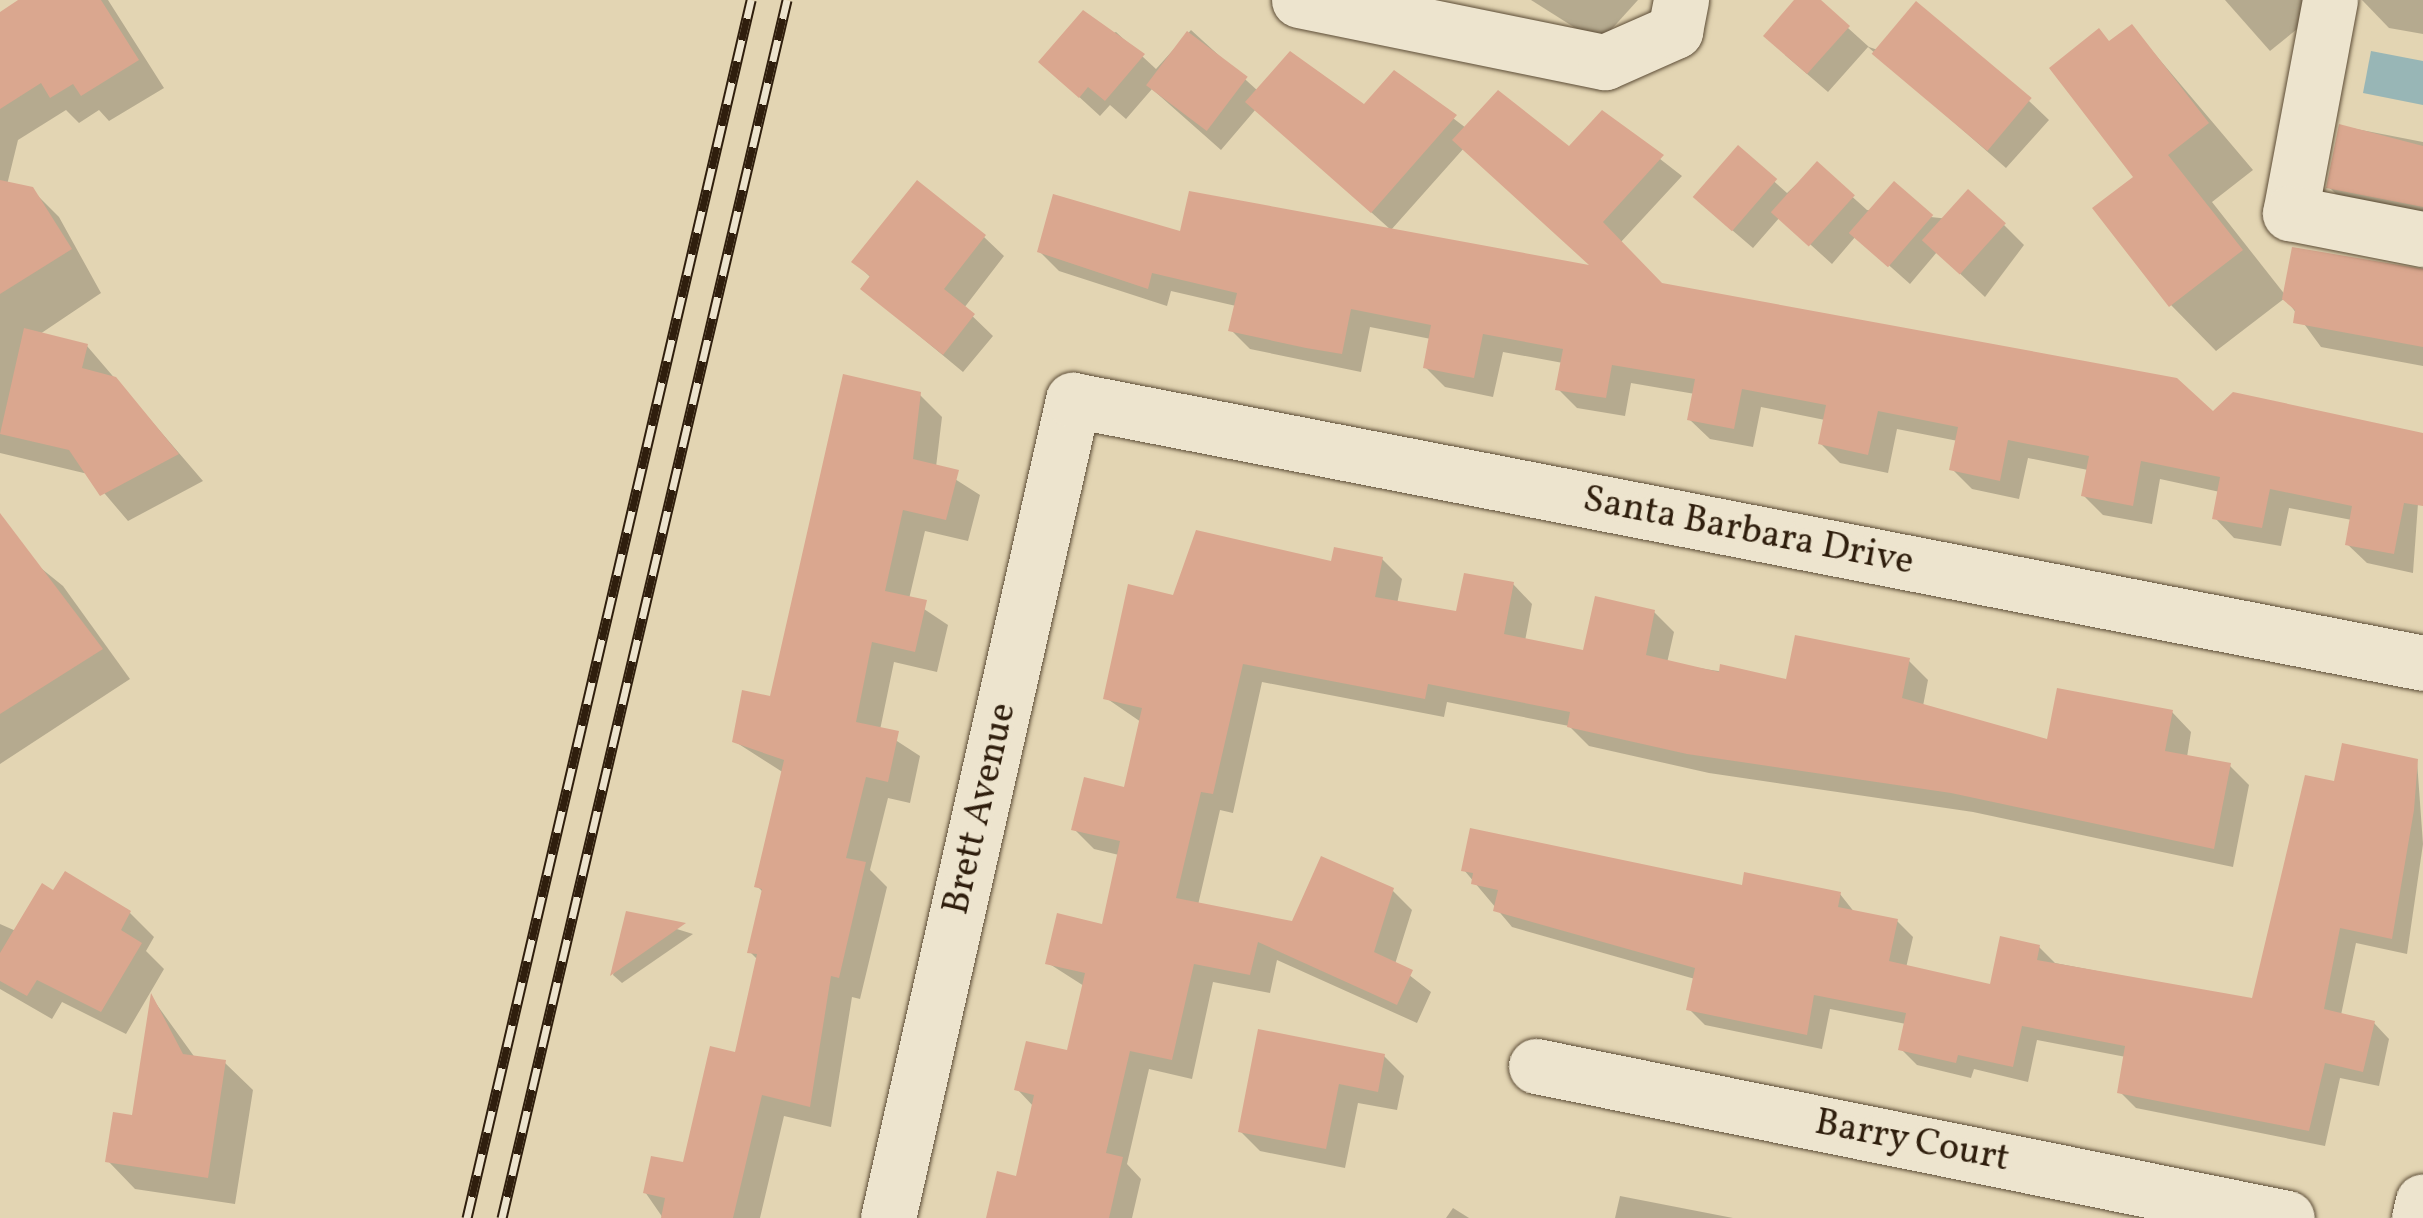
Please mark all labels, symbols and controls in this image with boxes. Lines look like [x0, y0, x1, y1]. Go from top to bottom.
street label: Santa Barbara Drive [1579, 478, 1917, 586]
street label: Brett Avenue [935, 699, 1027, 919]
street label: Barry Court [1810, 1101, 2014, 1183]

